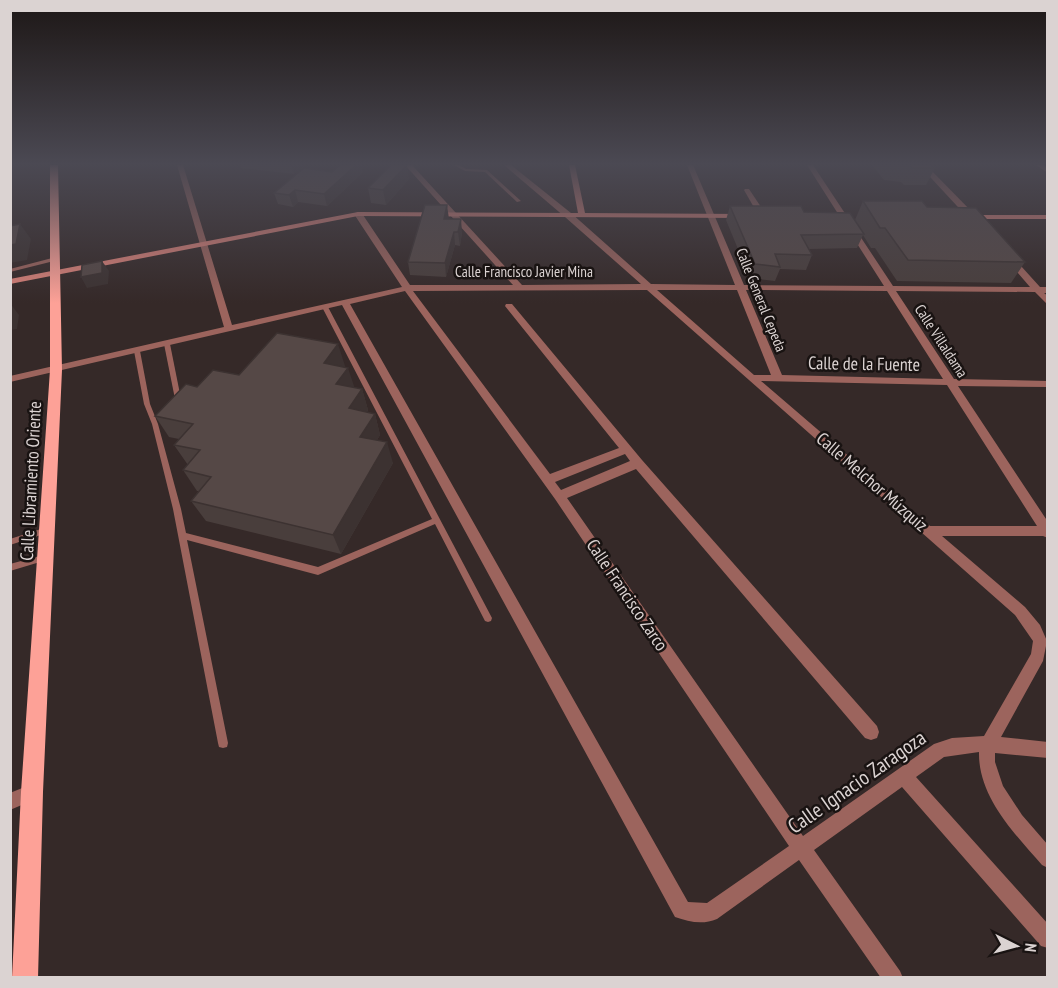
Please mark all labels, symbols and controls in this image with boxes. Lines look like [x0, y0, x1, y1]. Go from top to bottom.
street label: Calle General Cepeda [732, 245, 791, 354]
street label: Calle Francisco Javier Mina [455, 262, 593, 281]
street label: Calle Villaldama [911, 300, 972, 381]
street label: Calle de la Fuente [808, 351, 920, 376]
street label: Calle Libramiento Oriente [15, 401, 46, 561]
street label: Calle Melchor Múzquiz [812, 427, 933, 536]
street label: Calle Francisco Zarco [582, 535, 673, 655]
street label: Calle Ignacio Zaragoza [782, 724, 931, 839]
north arrow [986, 916, 1046, 976]
text: N [1021, 942, 1041, 953]

